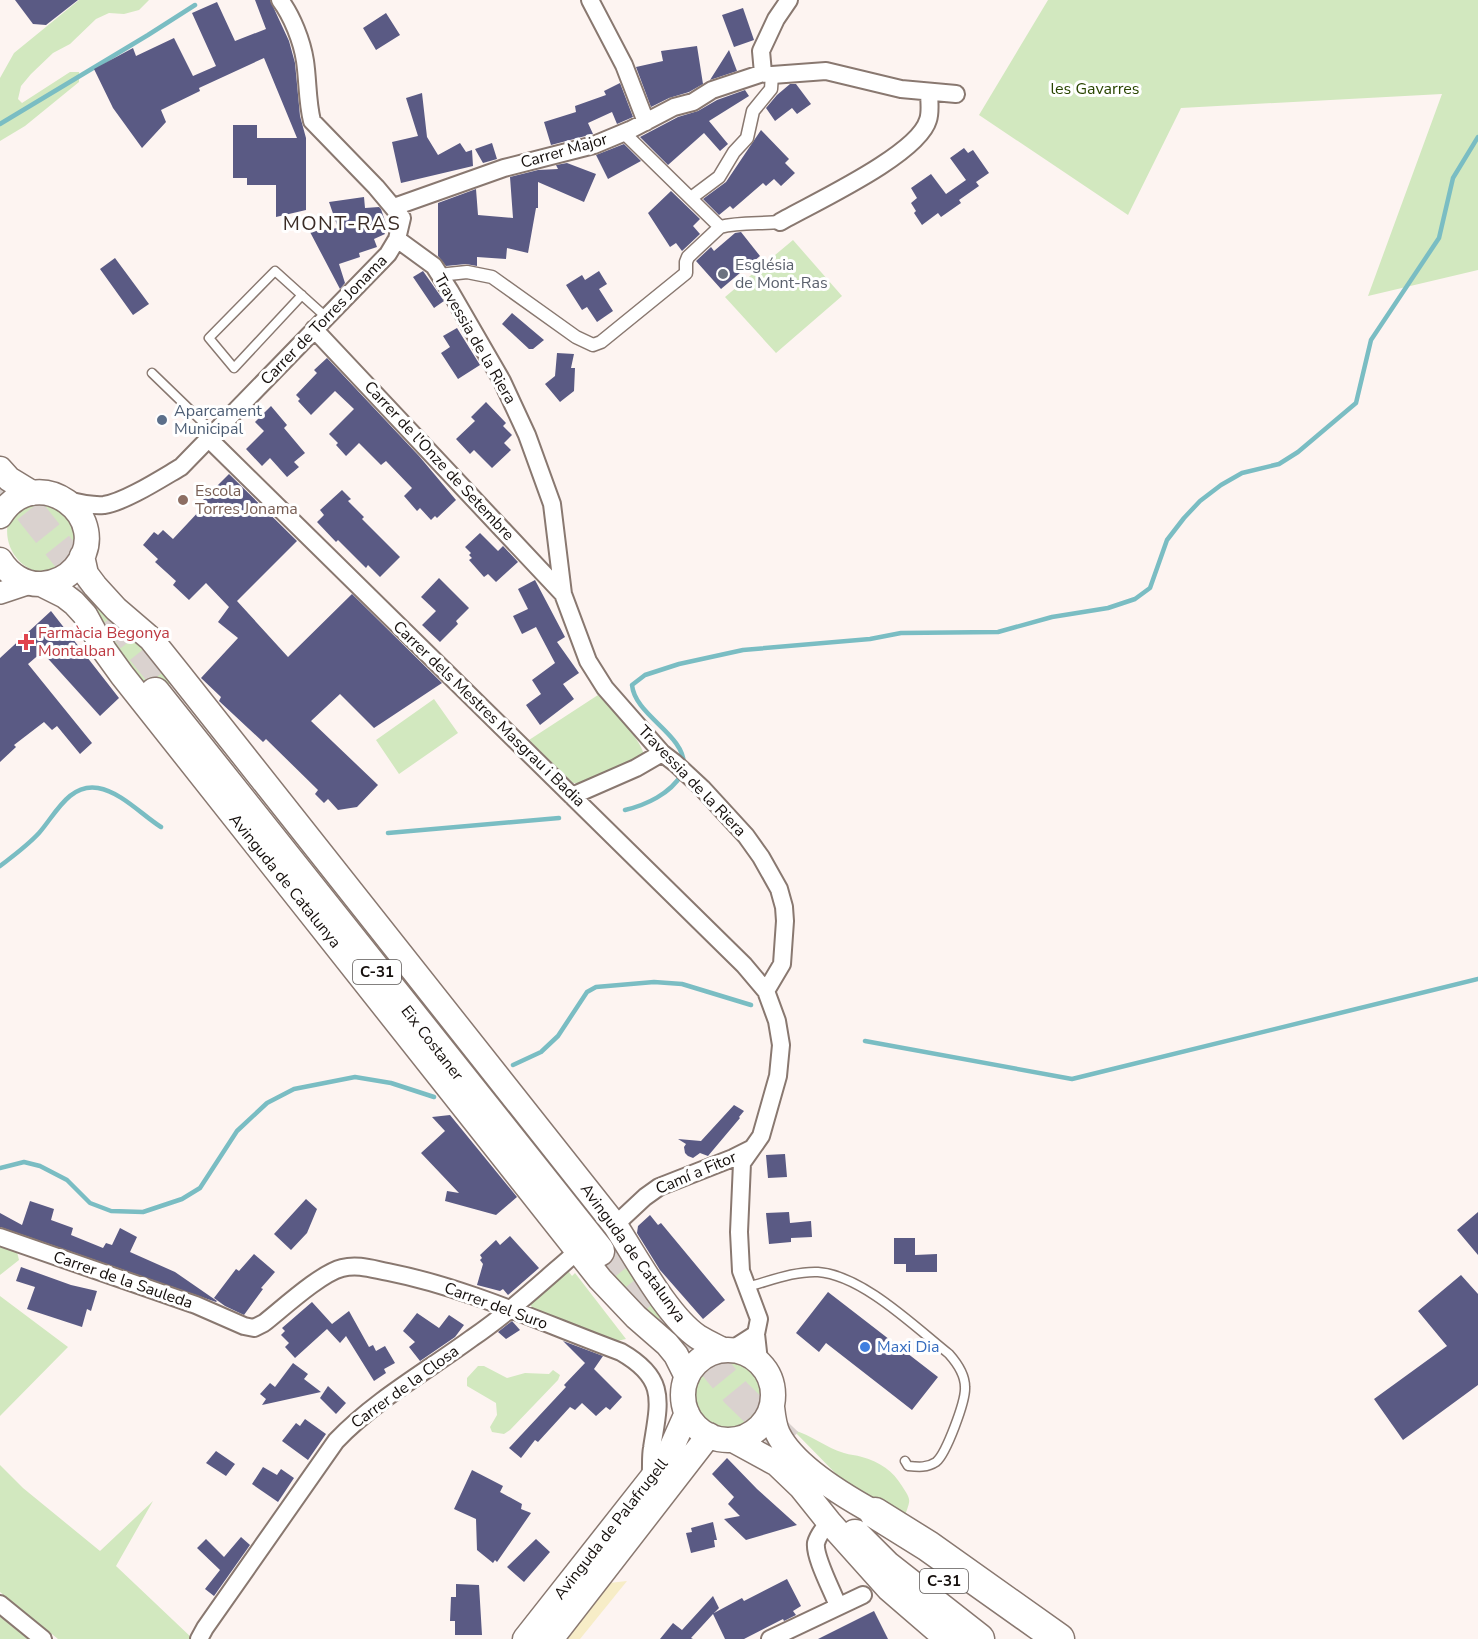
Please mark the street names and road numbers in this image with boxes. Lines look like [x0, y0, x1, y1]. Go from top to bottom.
street label: Carrer Major [518, 128, 610, 174]
street label: Carrer de Torres Jonama [256, 250, 392, 390]
street label: Travessia de la Riera [429, 270, 521, 408]
street label: Carrer de l'Onze de Setembre [359, 376, 519, 546]
street label: Carrer dels Mestres Masgrau i Badia [388, 616, 590, 812]
street label: Travessia de la Riera [633, 720, 751, 842]
street label: Avinguda de Catalunya [224, 809, 346, 953]
road number: C-31 [353, 960, 401, 984]
street label: Eix Costaner [396, 1001, 468, 1085]
street label: Camí a Fitor [652, 1146, 740, 1200]
street label: Avinguda de Catalunya [575, 1179, 691, 1327]
street label: Carrer de la Sauleda [50, 1246, 196, 1314]
street label: Carrer del Suro [441, 1277, 551, 1335]
street label: Carrer de la Closa [347, 1340, 463, 1434]
street label: Avinguda de Palafrugell [549, 1454, 673, 1604]
road number: C-31 [920, 1569, 968, 1593]

